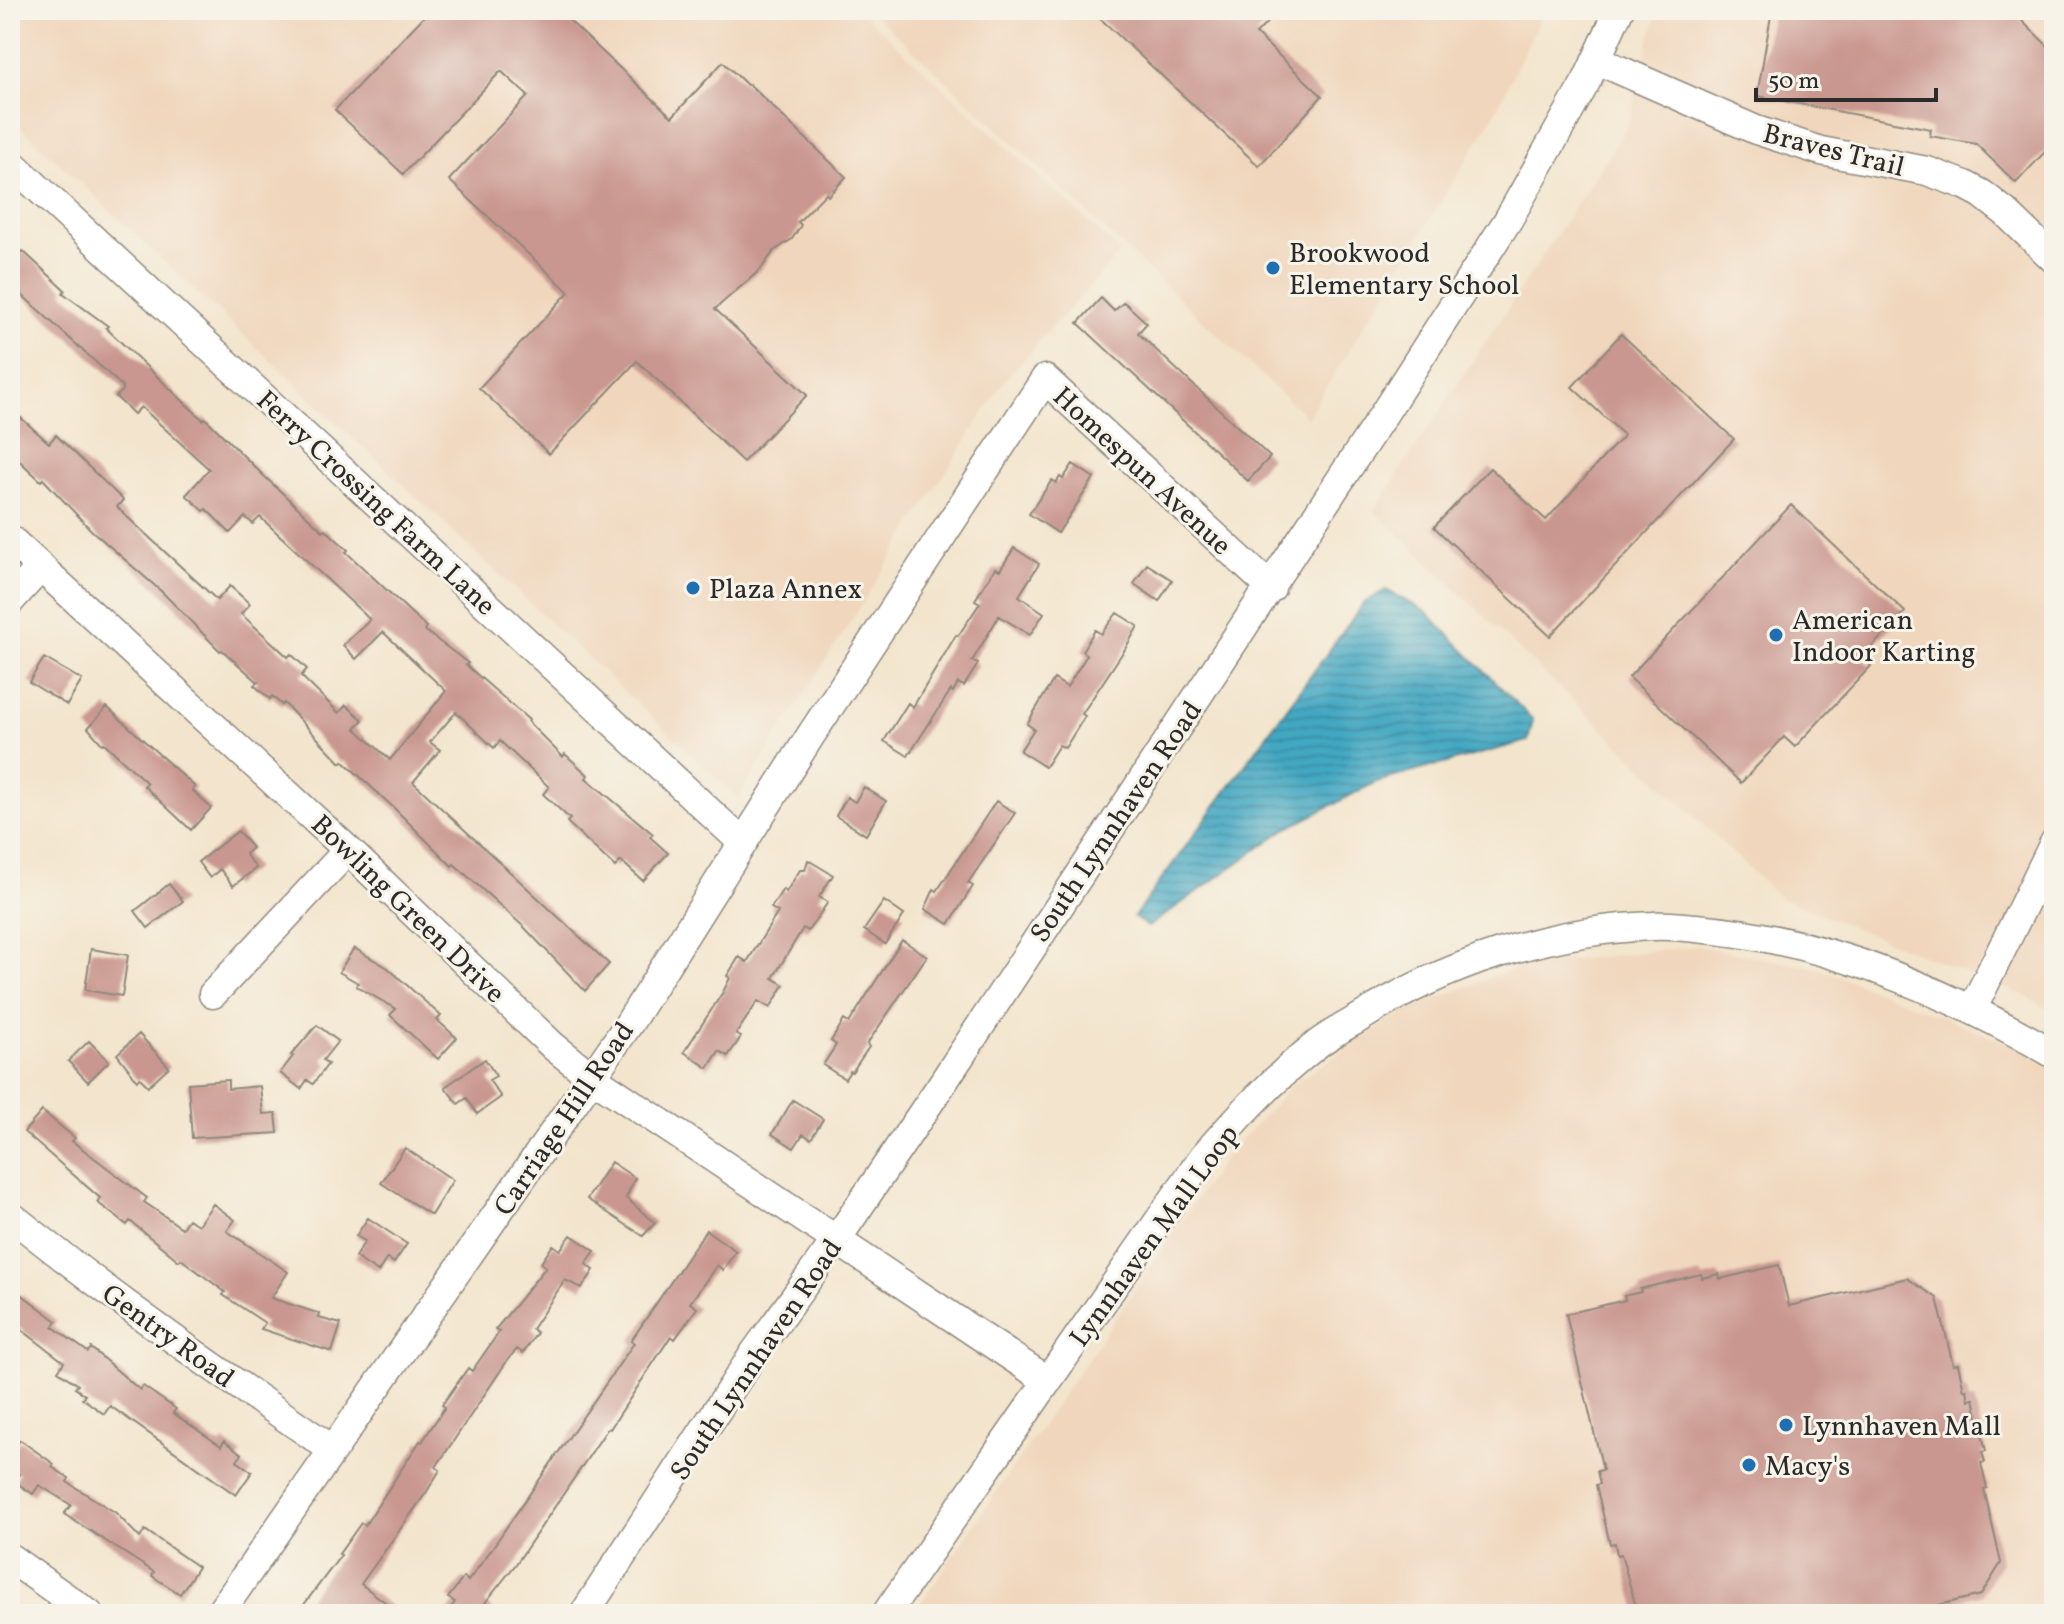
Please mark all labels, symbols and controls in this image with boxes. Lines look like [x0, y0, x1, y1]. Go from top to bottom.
scale bar [1756, 52, 1936, 102]
text: 50 m [1768, 65, 1820, 99]
street label: Braves Trail [1759, 115, 1908, 188]
place label: Brookwood Elementary School [1289, 235, 1520, 306]
marker: Brookwood Elementary School [1264, 259, 1282, 277]
street label: Homespun Avenue [1043, 379, 1239, 565]
street label: Ferry Crossing Farm Lane [247, 382, 504, 625]
place label: Plaza Annex [709, 571, 862, 610]
marker: Plaza Annex [684, 579, 702, 597]
place label: American Indoor Karting [1792, 602, 1976, 673]
marker: American Indoor Karting [1767, 626, 1785, 644]
street label: South Lynnhaven Road [1022, 694, 1213, 951]
street label: Bowling Green Drive [301, 807, 513, 1013]
street label: Carriage Hill Road [486, 1015, 645, 1224]
street label: Lynnhaven Mall Loop [1061, 1117, 1249, 1356]
street label: South Lynnhaven Road [662, 1232, 853, 1489]
street label: Gentry Road [93, 1276, 242, 1398]
place label: Lynnhaven Mall [1802, 1408, 2001, 1447]
marker: Lynnhaven Mall [1777, 1416, 1795, 1434]
place label: Macy's [1765, 1448, 1850, 1487]
marker: Macy's [1740, 1456, 1758, 1474]

